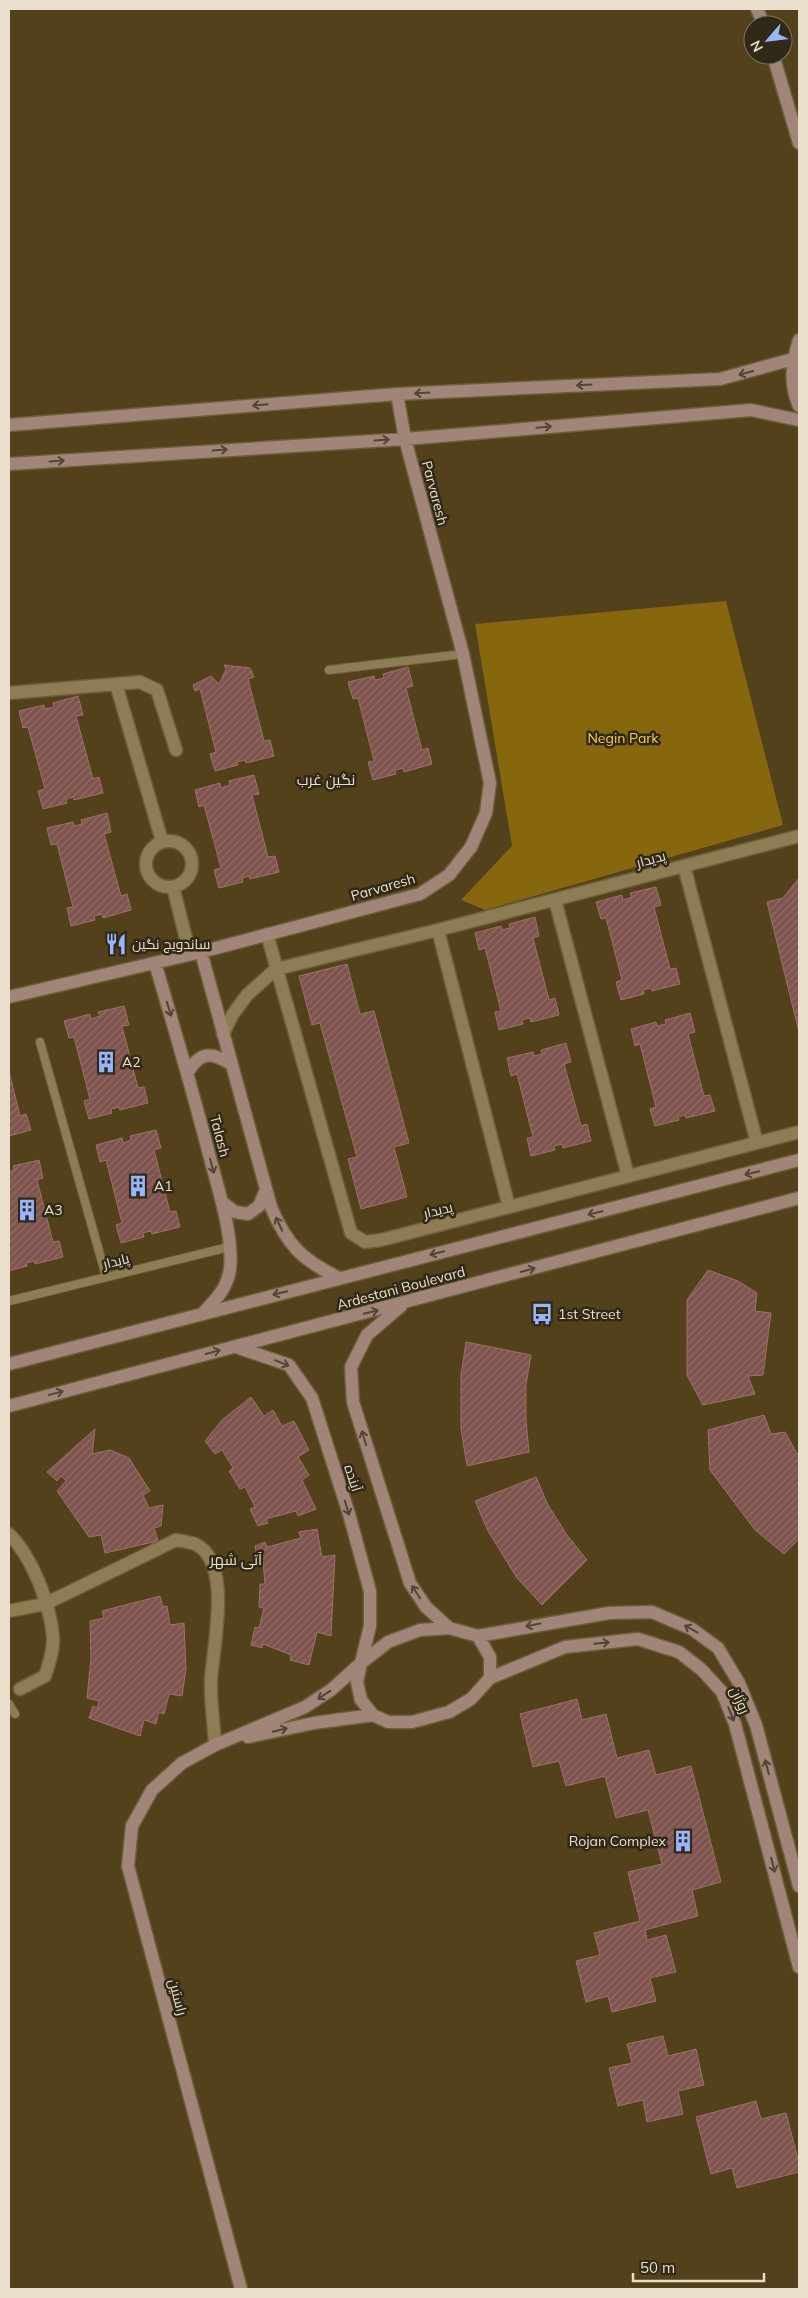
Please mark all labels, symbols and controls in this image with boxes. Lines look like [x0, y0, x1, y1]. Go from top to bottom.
north arrow [743, 15, 793, 65]
text: N [746, 37, 767, 55]
one-way arrow [739, 369, 755, 378]
one-way arrow [577, 381, 593, 390]
one-way arrow [414, 388, 430, 397]
one-way arrow [252, 400, 268, 410]
one-way arrow [535, 422, 551, 432]
one-way arrow [373, 436, 389, 445]
one-way arrow [211, 446, 227, 455]
one-way arrow [49, 456, 65, 465]
street label: Parvaresh [418, 459, 452, 527]
park label: Negin Park [587, 729, 659, 747]
district label: نگین غرب [297, 770, 355, 790]
street label: پدیدار [633, 846, 668, 873]
street label: Parvaresh [349, 869, 417, 905]
restaurant icon: ساندویج نگین [103, 931, 129, 957]
place label: ساندویج نگین [132, 935, 210, 953]
one-way arrow [164, 1001, 174, 1017]
building icon: A2 [93, 1049, 119, 1075]
place label: A2 [122, 1053, 141, 1071]
street label: Talash [206, 1113, 234, 1159]
one-way arrow [208, 1157, 218, 1173]
one-way arrow [745, 1168, 761, 1178]
building icon: A1 [125, 1173, 151, 1199]
place label: A1 [154, 1177, 173, 1195]
building icon: A3 [14, 1197, 40, 1223]
street label: پدیدار [420, 1198, 455, 1224]
place label: A3 [44, 1201, 63, 1219]
one-way arrow [587, 1209, 603, 1218]
one-way arrow [273, 1216, 283, 1231]
street label: پایدار [100, 1249, 132, 1274]
one-way arrow [430, 1249, 446, 1258]
street label: Ardestani Boulevard [335, 1262, 467, 1314]
one-way arrow [519, 1265, 535, 1275]
one-way arrow [272, 1289, 288, 1299]
bus stop icon: 1st Street [529, 1301, 555, 1327]
place label: 1st Street [558, 1305, 621, 1323]
one-way arrow [362, 1307, 378, 1316]
one-way arrow [205, 1347, 221, 1357]
one-way arrow [274, 1359, 289, 1368]
one-way arrow [47, 1388, 63, 1398]
one-way arrow [359, 1431, 369, 1447]
street label: آینده [340, 1462, 366, 1494]
one-way arrow [342, 1499, 352, 1515]
district label: آتی شهر [209, 1550, 262, 1570]
one-way arrow [411, 1586, 421, 1600]
one-way arrow [525, 1620, 541, 1630]
one-way arrow [683, 1624, 698, 1634]
one-way arrow [594, 1638, 610, 1648]
street label: روژان [726, 1683, 754, 1717]
one-way arrow [318, 1690, 332, 1700]
one-way arrow [728, 1707, 737, 1722]
one-way arrow [271, 1725, 287, 1734]
one-way arrow [762, 1759, 771, 1775]
building icon: Rojan Complex [670, 1828, 696, 1854]
place label: Rojan Complex [569, 1832, 667, 1850]
one-way arrow [769, 1856, 778, 1872]
street label: راستین [165, 1977, 191, 2017]
scale bar [633, 2250, 764, 2282]
text: 50 m [640, 2258, 675, 2277]

